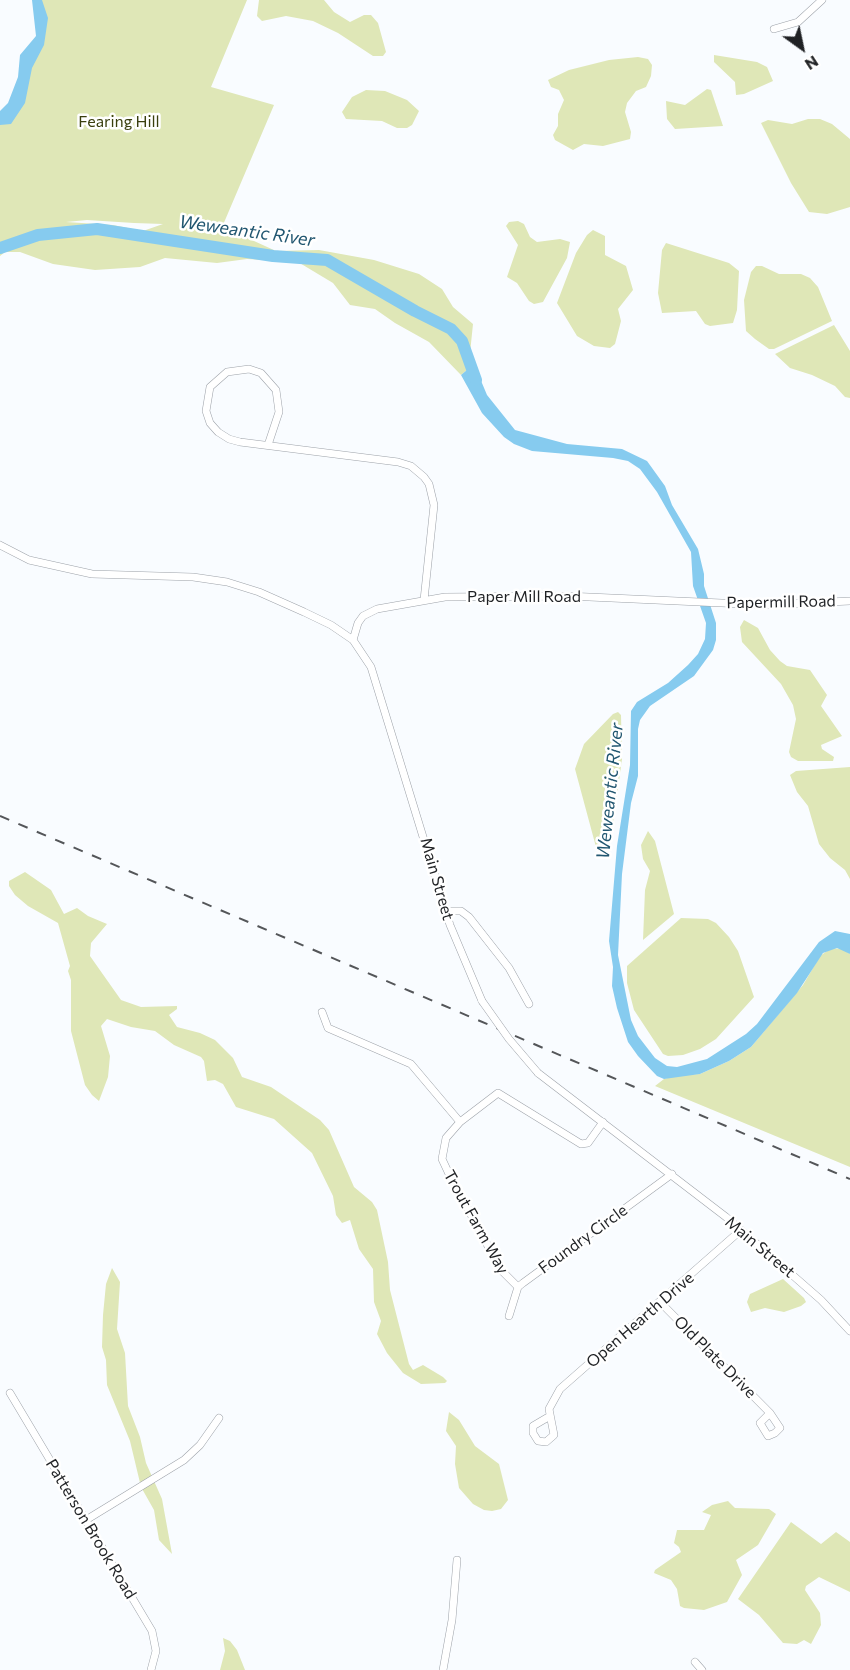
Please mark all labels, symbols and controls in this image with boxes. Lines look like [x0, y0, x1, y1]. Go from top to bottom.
north arrow [772, 18, 832, 78]
text: N [802, 52, 822, 75]
park label: Fearing Hill [78, 112, 160, 132]
water label: Weweantic River [178, 211, 316, 251]
street label: Paper Mill Road [467, 587, 581, 607]
street label: Papermill Road [726, 591, 836, 613]
water label: Weweantic River [592, 722, 628, 860]
street label: Main Street [416, 835, 458, 923]
street label: Trout Farm Way [440, 1167, 512, 1277]
street label: Foundry Circle [535, 1200, 631, 1278]
street label: Main Street [721, 1212, 799, 1282]
street label: Open Hearth Drive [582, 1268, 698, 1372]
street label: Old Plate Drive [670, 1312, 760, 1402]
street label: Patterson Brook Road [42, 1456, 140, 1602]

